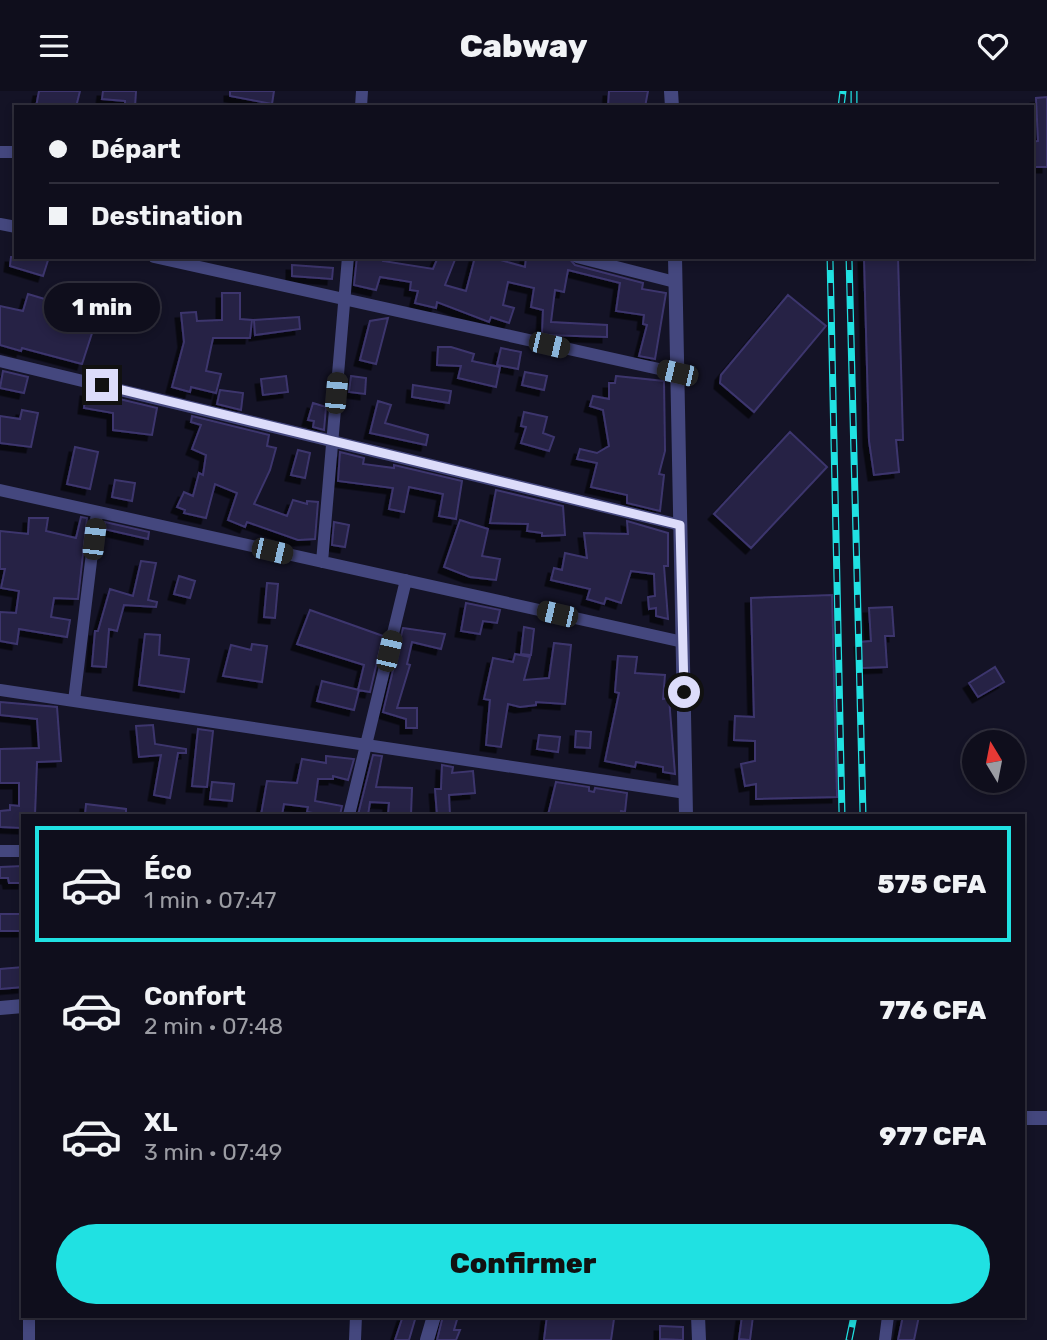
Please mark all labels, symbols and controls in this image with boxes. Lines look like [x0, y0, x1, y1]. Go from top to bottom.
icon: menu [35, 27, 73, 65]
text: Cabway [460, 27, 587, 65]
icon: heart [974, 27, 1012, 65]
text: Départ [91, 134, 181, 165]
text: Destination [91, 201, 243, 232]
callout: 1 min [44, 283, 160, 333]
text: 1 min [72, 293, 132, 321]
car [527, 330, 572, 360]
car [655, 358, 700, 388]
route end [86, 369, 118, 401]
car [324, 371, 349, 415]
car [82, 517, 107, 561]
car [250, 536, 295, 566]
car [535, 599, 580, 629]
car [375, 628, 404, 674]
route start [668, 676, 700, 708]
north arrow [962, 730, 1026, 793]
map controls [962, 730, 1025, 793]
icon: car [60, 853, 123, 916]
text: Éco [144, 855, 192, 886]
text: 575 CFA [877, 869, 986, 900]
text: 1 min · 07:47 [144, 886, 276, 914]
icon: car [60, 979, 123, 1042]
text: Confort [144, 981, 246, 1012]
text: 776 CFA [880, 995, 986, 1026]
text: 2 min · 07:48 [144, 1012, 283, 1040]
icon: car [60, 1105, 123, 1168]
text: XL [144, 1107, 177, 1138]
text: 977 CFA [879, 1121, 986, 1152]
text: 3 min · 07:49 [144, 1138, 282, 1166]
button: Confirmer [56, 1224, 990, 1304]

